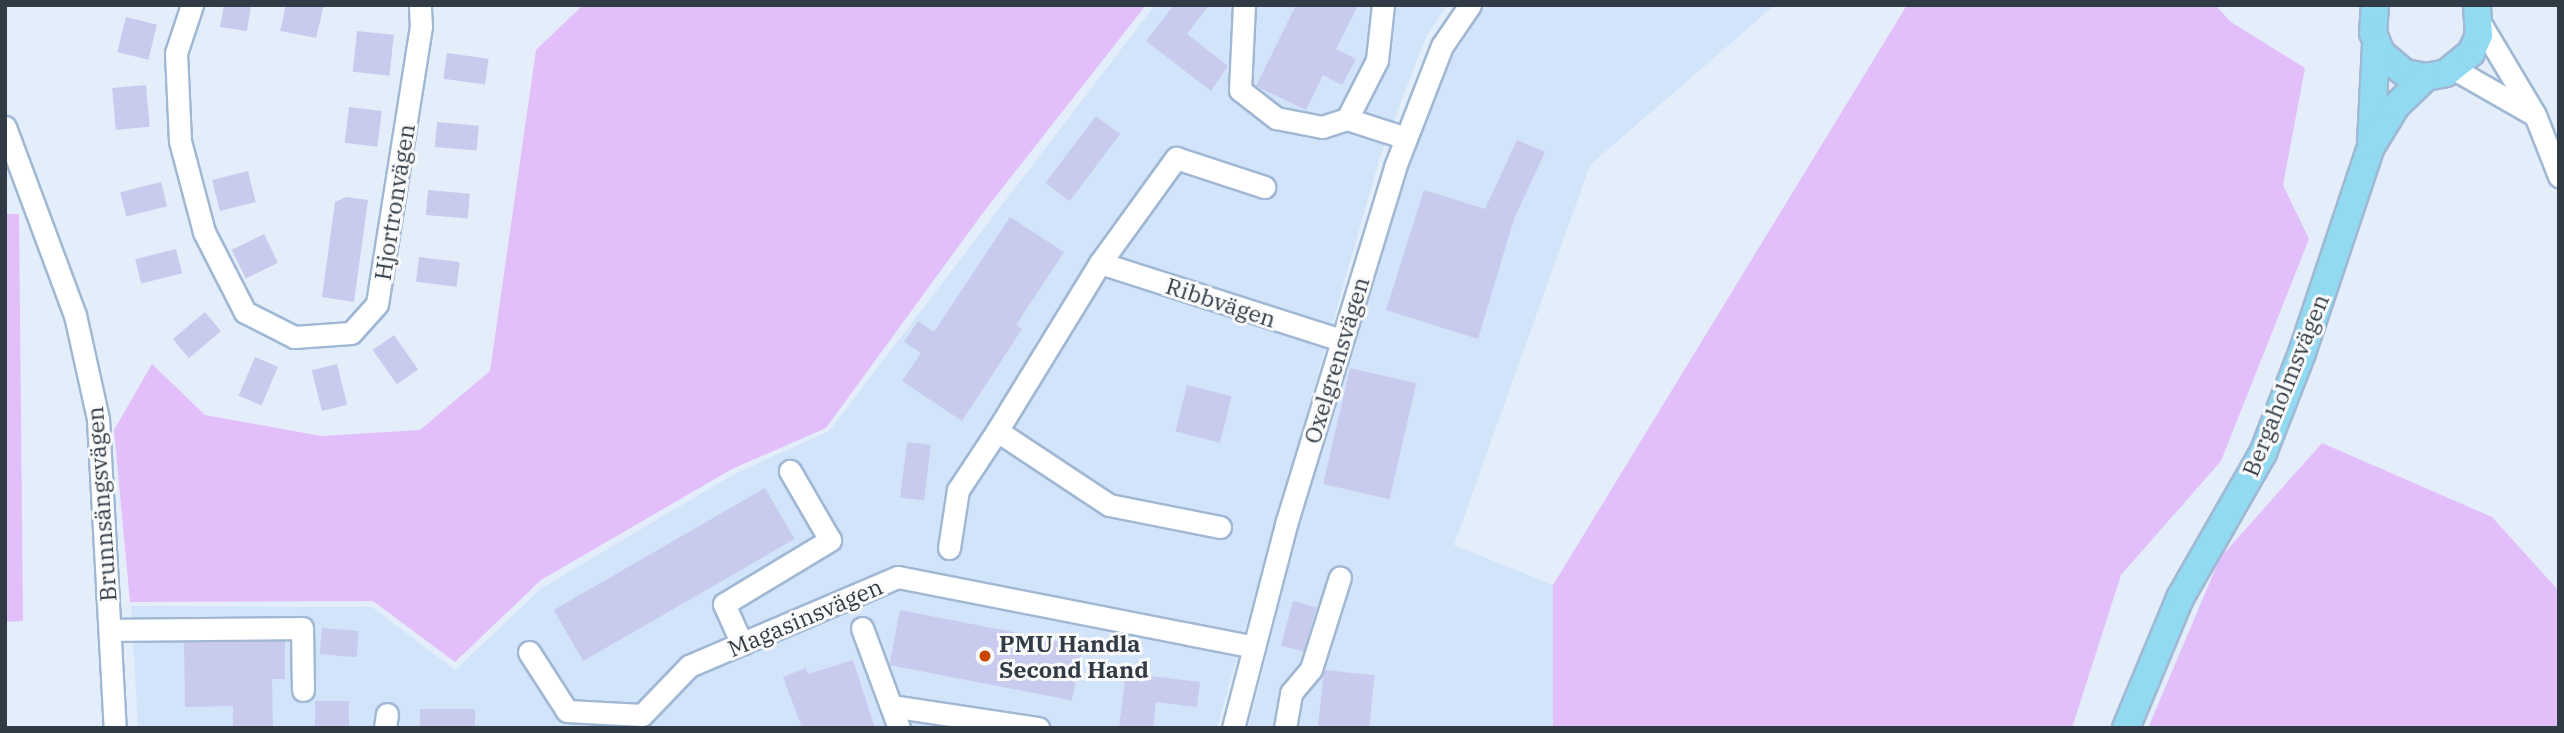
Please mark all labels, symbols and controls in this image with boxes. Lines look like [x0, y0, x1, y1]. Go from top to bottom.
street label: Hjortronvägen [368, 122, 420, 282]
street label: Ribbvägen [1163, 271, 1279, 333]
street label: Oxelgrensvägen [1298, 273, 1374, 447]
street label: Bergaholmsvägen [2236, 290, 2334, 480]
street label: Brunnsängsvägen [80, 406, 122, 602]
street label: Magasinsvägen [723, 572, 887, 662]
place label: PMU Handla Second Hand [999, 629, 1149, 683]
marker: PMU Handla Second Hand [977, 648, 993, 664]

